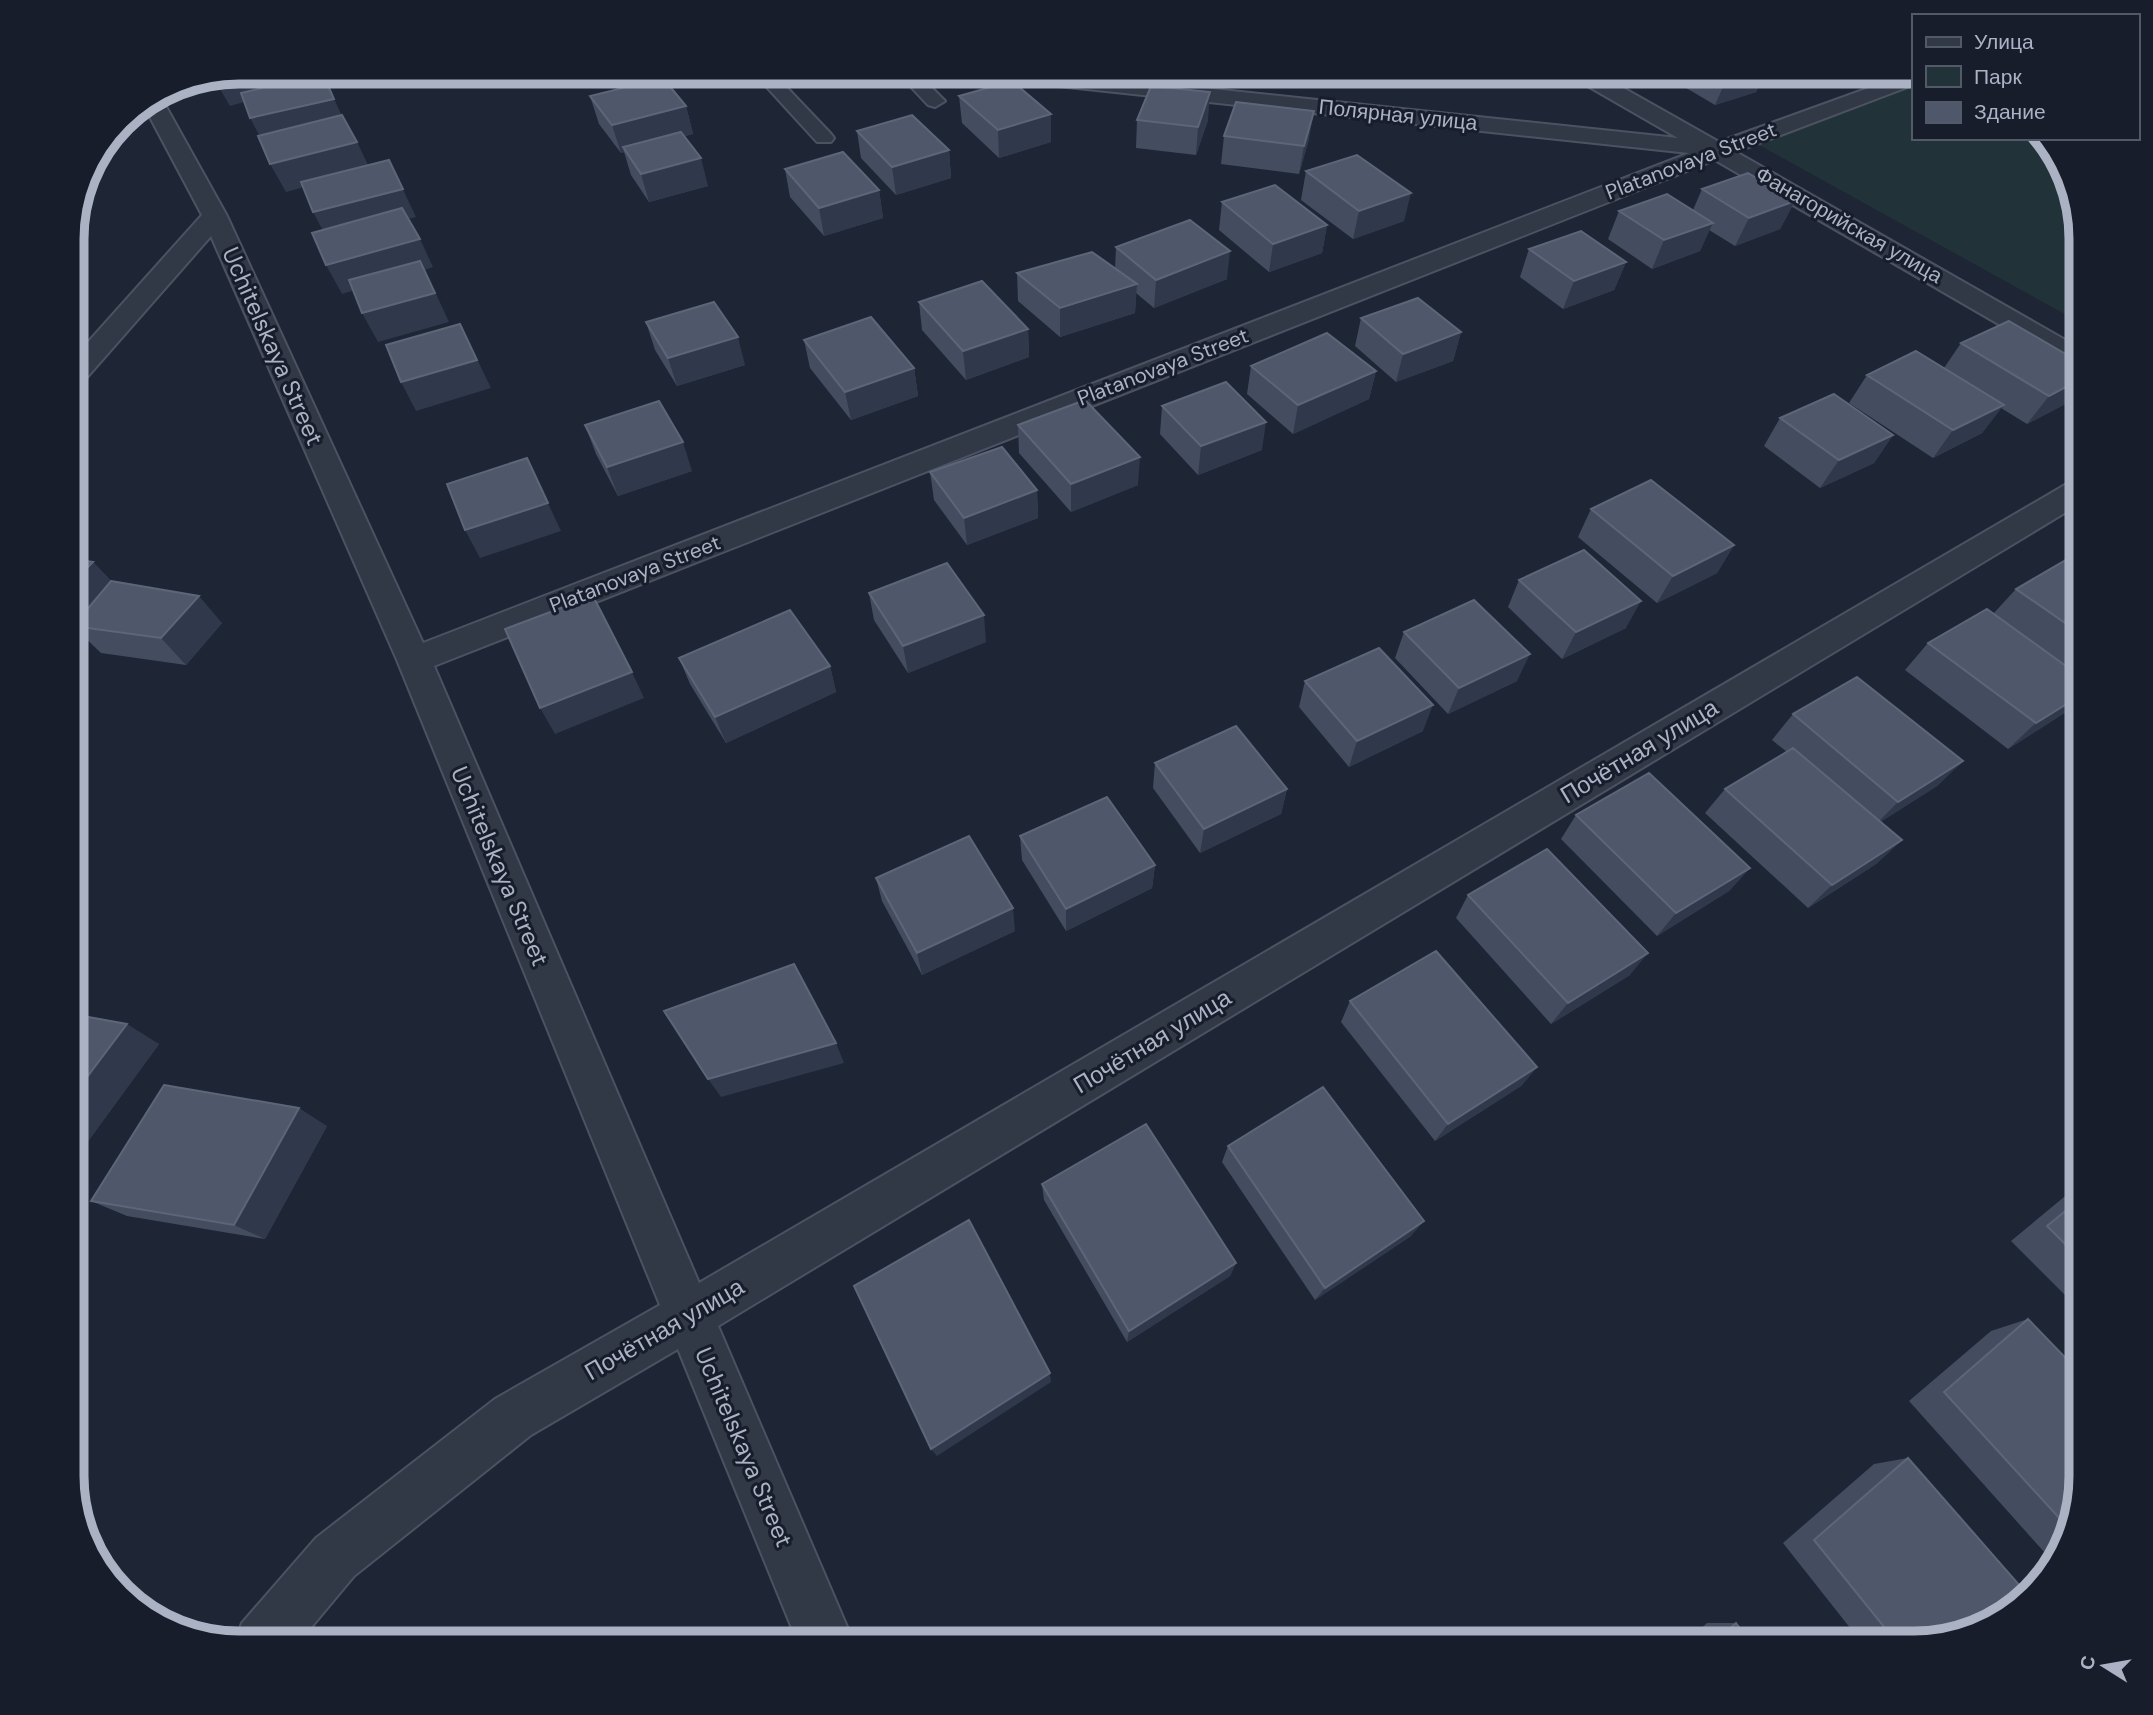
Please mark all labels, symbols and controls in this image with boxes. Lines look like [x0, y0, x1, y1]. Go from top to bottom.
legend [1912, 14, 2139, 140]
text: Улица [1974, 28, 2034, 56]
text: Парк [1974, 63, 2022, 91]
street label: Полярная улица [1317, 93, 1479, 137]
text: Здание [1974, 98, 2046, 126]
street label: Platanovaya Street [1602, 116, 1780, 206]
street label: Фанагорийская улица [1750, 160, 1948, 290]
street label: Uchitelskaya Street [215, 242, 331, 450]
street label: Platanovaya Street [1074, 322, 1252, 412]
street label: Platanovaya Street [546, 529, 724, 619]
street label: Почётная улица [1554, 691, 1724, 810]
street label: Uchitelskaya Street [444, 762, 556, 970]
street label: Почётная улица [1067, 981, 1237, 1100]
street label: Почётная улица [579, 1271, 750, 1387]
street label: Uchitelskaya Street [688, 1343, 800, 1551]
north arrow [2069, 1631, 2139, 1701]
text: С [2074, 1653, 2101, 1672]

